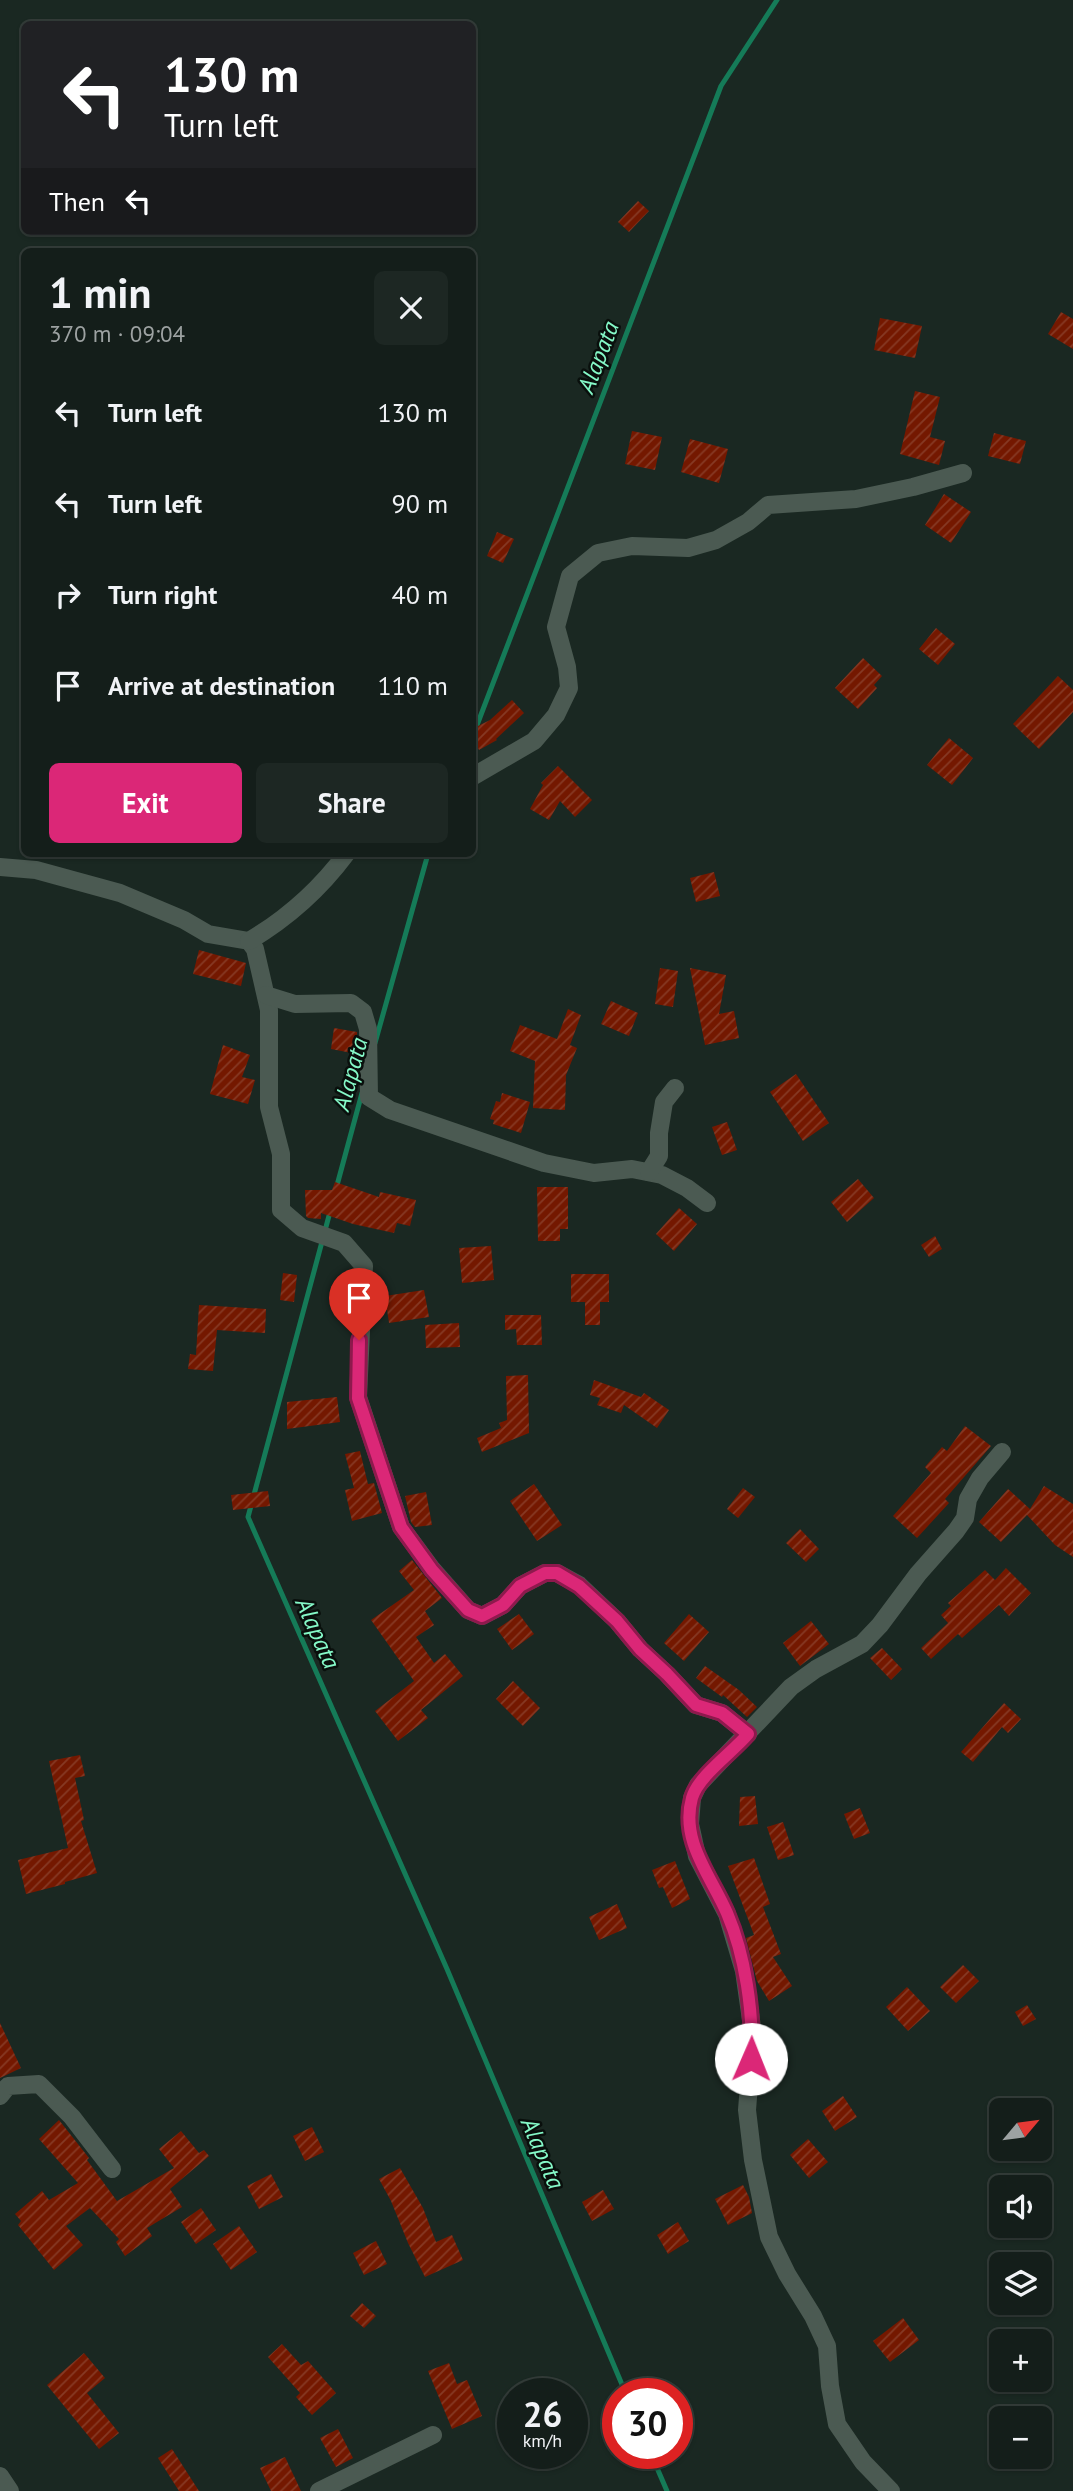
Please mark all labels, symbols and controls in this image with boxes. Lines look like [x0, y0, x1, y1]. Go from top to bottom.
text: 130 m [164, 42, 299, 106]
icon: left [49, 49, 140, 140]
text: Turn left [164, 104, 279, 146]
icon: left [119, 182, 157, 220]
text: Then [49, 185, 105, 218]
text: 1 min [49, 265, 151, 320]
button: close [374, 271, 448, 345]
water label: Alapata [570, 316, 626, 398]
text: 370 m · 09:04 [49, 319, 185, 348]
icon: left [49, 394, 87, 432]
text: Turn left [108, 396, 202, 429]
text: 130 m [377, 396, 448, 429]
icon: left [49, 485, 87, 523]
text: Turn left [108, 487, 202, 520]
text: 90 m [392, 487, 448, 520]
icon: right [49, 576, 87, 614]
text: Turn right [108, 578, 217, 611]
text: 40 m [392, 578, 448, 611]
icon: arrive [49, 667, 87, 705]
text: Arrive at destination [108, 669, 335, 702]
text: 110 m [377, 669, 448, 702]
button: Exit [49, 763, 242, 843]
button: Share [256, 763, 448, 843]
water label: Alapata [325, 1034, 375, 1115]
pin [329, 1268, 389, 1340]
icon: arrive [340, 1279, 378, 1317]
water label: Alapata [288, 1592, 347, 1674]
position arrow [714, 2022, 788, 2096]
north arrow [989, 2098, 1052, 2161]
map controls [989, 2098, 1052, 2469]
water label: Alapata [514, 2112, 572, 2194]
button: sound [989, 2175, 1052, 2238]
button: layers [989, 2252, 1052, 2315]
button: + [989, 2329, 1052, 2392]
speed limit sign: 30 [602, 2378, 693, 2469]
text: 26 [523, 2391, 562, 2437]
button: − [989, 2406, 1052, 2469]
text: km/h [523, 2429, 562, 2452]

